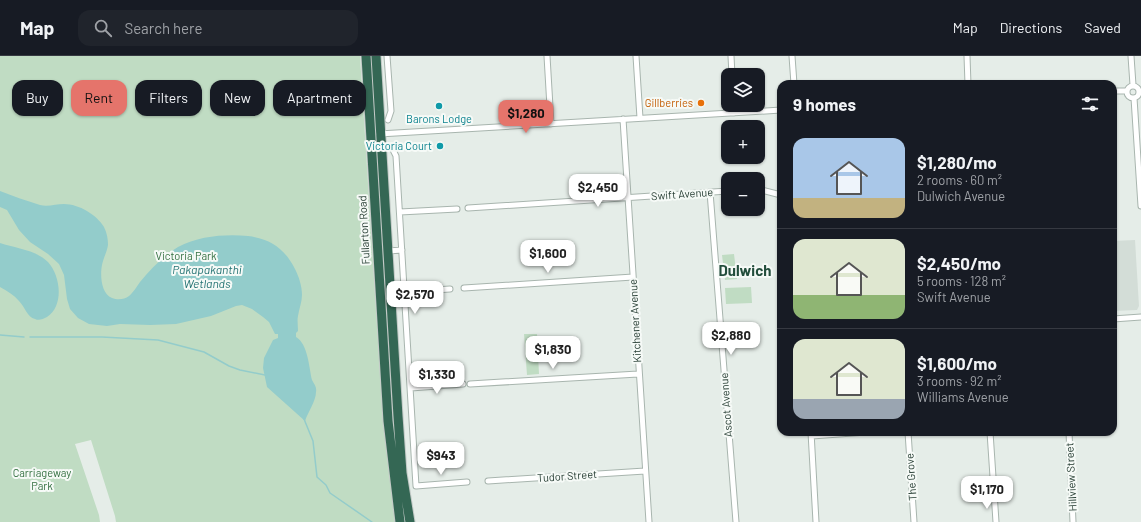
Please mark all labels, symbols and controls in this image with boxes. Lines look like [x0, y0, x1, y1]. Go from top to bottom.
search box [78, 10, 358, 46]
text: Map [20, 16, 54, 39]
icon: search [92, 17, 114, 39]
text: Search here [124, 19, 202, 37]
text: Map [953, 19, 978, 36]
text: Directions [1000, 19, 1062, 36]
text: Saved [1084, 19, 1121, 36]
map controls [721, 68, 765, 216]
button: layers [721, 68, 765, 112]
chip: Buy [12, 80, 63, 116]
chip: Rent [71, 80, 127, 116]
chip: Filters [135, 80, 202, 116]
chip: New [210, 80, 265, 116]
chip: Apartment [273, 80, 366, 116]
icon: filters [1079, 93, 1101, 115]
text: 9 homes [793, 94, 856, 114]
place label: Gillberries [645, 96, 693, 109]
marker: Gillberries [696, 98, 706, 108]
pin: $1,280 [493, 100, 559, 134]
marker: Barons Lodge [434, 101, 444, 111]
text: $1,280 [507, 105, 545, 121]
place label: Barons Lodge [406, 112, 472, 125]
button: + [721, 120, 765, 164]
place label: Victoria Court [366, 139, 432, 152]
marker: Victoria Court [435, 141, 445, 151]
text: $1,280/mo [917, 152, 997, 172]
icon: home [825, 154, 873, 202]
button: − [721, 172, 765, 216]
text: 2 rooms · 60 m² [917, 172, 1002, 188]
pin: $2,450 [565, 174, 631, 208]
text: $2,450 [578, 179, 618, 195]
street label: Swift Avenue [650, 185, 714, 202]
text: Dulwich Avenue [917, 188, 1005, 204]
street label: Fullarton Road [355, 195, 372, 265]
pin: $1,600 [515, 240, 581, 274]
text: $1,600 [529, 245, 567, 261]
park label: Victoria Park [155, 249, 217, 262]
text: $2,450/mo [917, 253, 1001, 273]
icon: home [825, 255, 873, 303]
district label: Dulwich [719, 261, 771, 279]
water label: Pakapakanthi Wetlands [172, 262, 242, 290]
text: 5 rooms · 128 m² [917, 273, 1006, 289]
street label: Kitchener Avenue [626, 279, 643, 363]
pin: $2,570 [382, 281, 448, 315]
text: $2,570 [395, 286, 435, 302]
text: Swift Avenue [917, 289, 991, 305]
pin: $2,880 [698, 322, 764, 356]
text: $2,880 [711, 327, 751, 343]
pin: $1,830 [520, 336, 586, 370]
text: $1,830 [535, 341, 571, 357]
text: $1,600/mo [917, 353, 997, 373]
icon: home [825, 355, 873, 403]
pin: $1,330 [404, 361, 470, 395]
text: $1,330 [419, 366, 455, 382]
street label: Ascot Avenue [717, 372, 734, 438]
text: 3 rooms · 92 m² [917, 373, 1001, 389]
text: Williams Avenue [917, 389, 1009, 405]
pin: $943 [417, 442, 465, 476]
street label: Hillview Street [1062, 442, 1079, 512]
text: $943 [426, 447, 456, 463]
street label: The Grove [902, 453, 919, 501]
park label: Carriageway Park [13, 466, 71, 492]
street label: Tudor Street [537, 467, 597, 484]
pin: $1,170 [954, 476, 1020, 510]
text: $1,170 [970, 481, 1004, 497]

